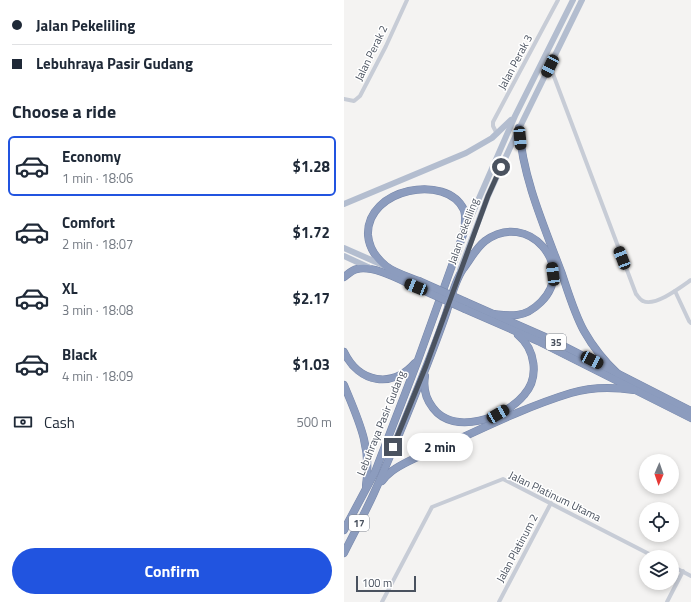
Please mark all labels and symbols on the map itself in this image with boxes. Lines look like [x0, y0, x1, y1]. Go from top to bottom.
street label: Jalan Perak 2 [351, 22, 391, 84]
street label: Jalan Perak 3 [494, 32, 536, 92]
car [539, 53, 561, 79]
car [513, 126, 527, 150]
route start [492, 158, 510, 176]
street label: Jalan Pekeliling [444, 195, 482, 266]
car [612, 245, 632, 271]
car [546, 261, 560, 287]
car [403, 277, 429, 297]
road number: 35 [546, 334, 566, 350]
car [579, 349, 605, 371]
street label: Lebuhraya Pasir Gudang [353, 368, 410, 478]
car [485, 403, 511, 425]
callout: 2 min [407, 433, 473, 461]
route end [384, 438, 402, 456]
north arrow [639, 454, 679, 494]
street label: Jalan Platinum Utama [506, 467, 604, 525]
street label: Jalan Platinum 2 [492, 511, 542, 585]
road number: 17 [349, 515, 369, 531]
scale bar [356, 574, 416, 593]

